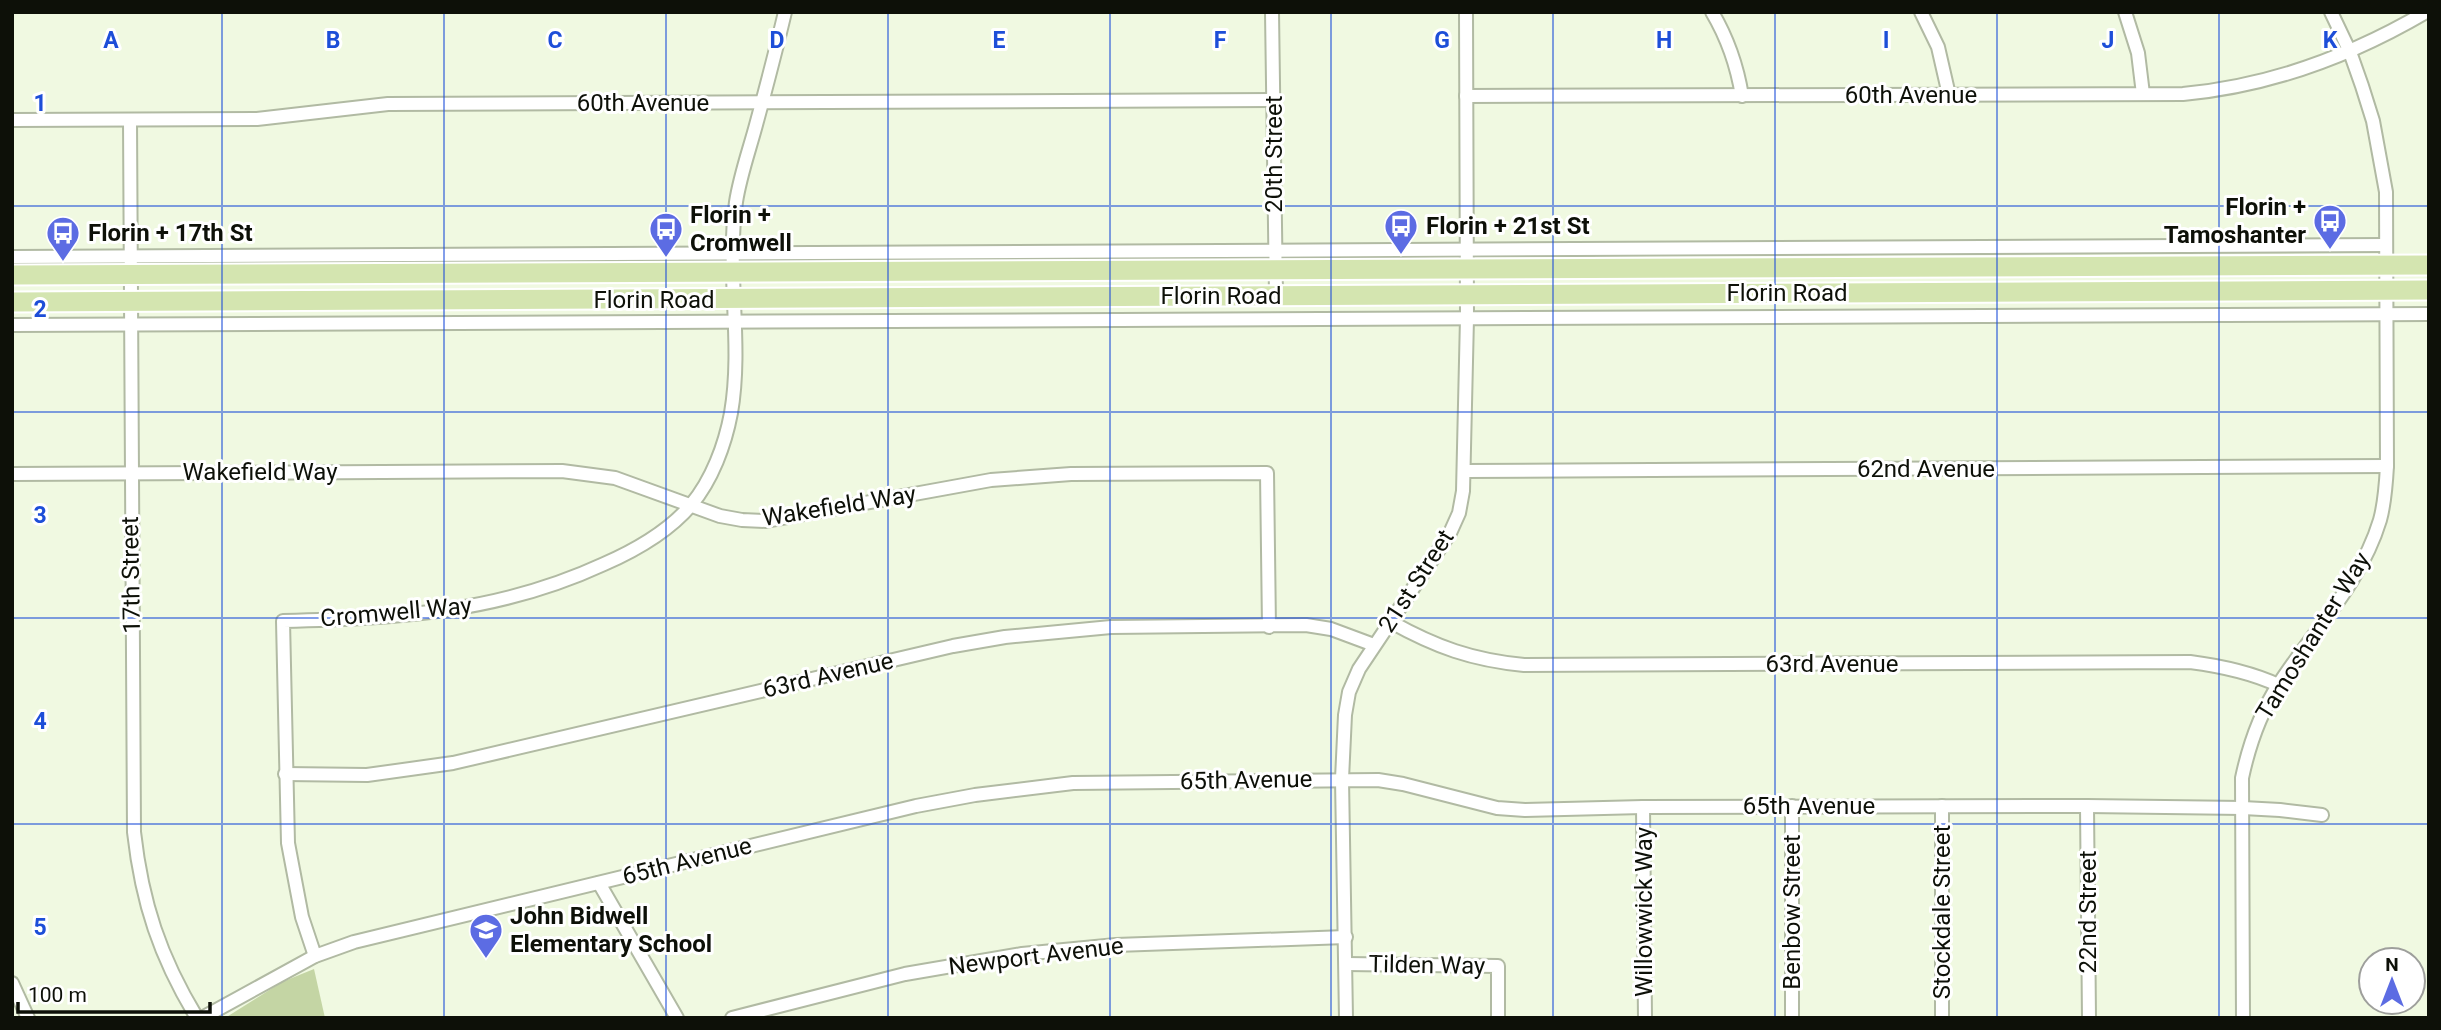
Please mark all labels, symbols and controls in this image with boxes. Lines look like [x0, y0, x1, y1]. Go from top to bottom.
text: A [103, 27, 119, 54]
text: B [326, 27, 340, 54]
text: C [547, 27, 563, 54]
text: D [770, 27, 784, 54]
text: E [993, 27, 1006, 54]
text: F [1214, 27, 1227, 54]
text: G [1434, 27, 1450, 54]
text: H [1656, 27, 1672, 54]
text: I [1883, 27, 1889, 54]
text: J [2102, 27, 2114, 54]
text: K [2323, 27, 2338, 54]
street label: 60th Avenue [1845, 81, 1977, 109]
street label: 60th Avenue [577, 89, 709, 117]
text: 1 [33, 90, 47, 117]
street label: 20th Street [1260, 95, 1288, 213]
place label: Florin + Tamoshanter [2164, 193, 2306, 249]
place label: Florin + Cromwell [690, 201, 792, 257]
bus stop icon: Florin + Tamoshanter [2311, 202, 2349, 251]
bus stop icon: Florin + 21st St [1382, 207, 1420, 256]
bus stop icon: Florin + Cromwell [647, 210, 685, 259]
place label: Florin + 21st St [1426, 212, 1590, 240]
bus stop icon: Florin + 17th St [44, 214, 82, 263]
place label: Florin + 17th St [88, 219, 253, 247]
street label: Florin Road [1726, 279, 1848, 307]
street label: Florin Road [1160, 282, 1282, 310]
street label: Florin Road [593, 286, 715, 314]
text: 2 [33, 296, 47, 323]
street label: 62nd Avenue [1857, 455, 1995, 483]
street label: Wakefield Way [182, 458, 338, 486]
street label: Wakefield Way [760, 480, 918, 532]
text: 3 [33, 502, 47, 529]
street label: 17th Street [116, 516, 146, 634]
street label: 21st Street [1373, 524, 1460, 637]
street label: Tamoshanter Way [2250, 546, 2376, 725]
street label: Cromwell Way [319, 591, 473, 633]
street label: 63rd Avenue [760, 646, 896, 704]
street label: 63rd Avenue [1766, 650, 1898, 678]
text: 4 [33, 708, 47, 735]
street label: 65th Avenue [1180, 765, 1312, 795]
street label: 65th Avenue [1743, 792, 1875, 820]
street label: Stockdale Street [1928, 825, 1956, 999]
street label: Willowwick Way [1630, 826, 1658, 997]
street label: 65th Avenue [619, 831, 755, 891]
street label: Benbow Street [1778, 834, 1806, 990]
street label: 22nd Street [2074, 850, 2102, 974]
place label: John Bidwell Elementary School [510, 902, 712, 958]
school or university icon: John Bidwell Elementary School [467, 911, 505, 960]
text: 5 [33, 914, 47, 941]
street label: Newport Avenue [947, 931, 1125, 981]
north arrow [2357, 946, 2427, 1016]
street label: Tilden Way [1368, 950, 1486, 980]
text: N [2385, 953, 2399, 976]
scale bar [18, 970, 210, 1014]
text: 100 m [28, 983, 87, 1007]

